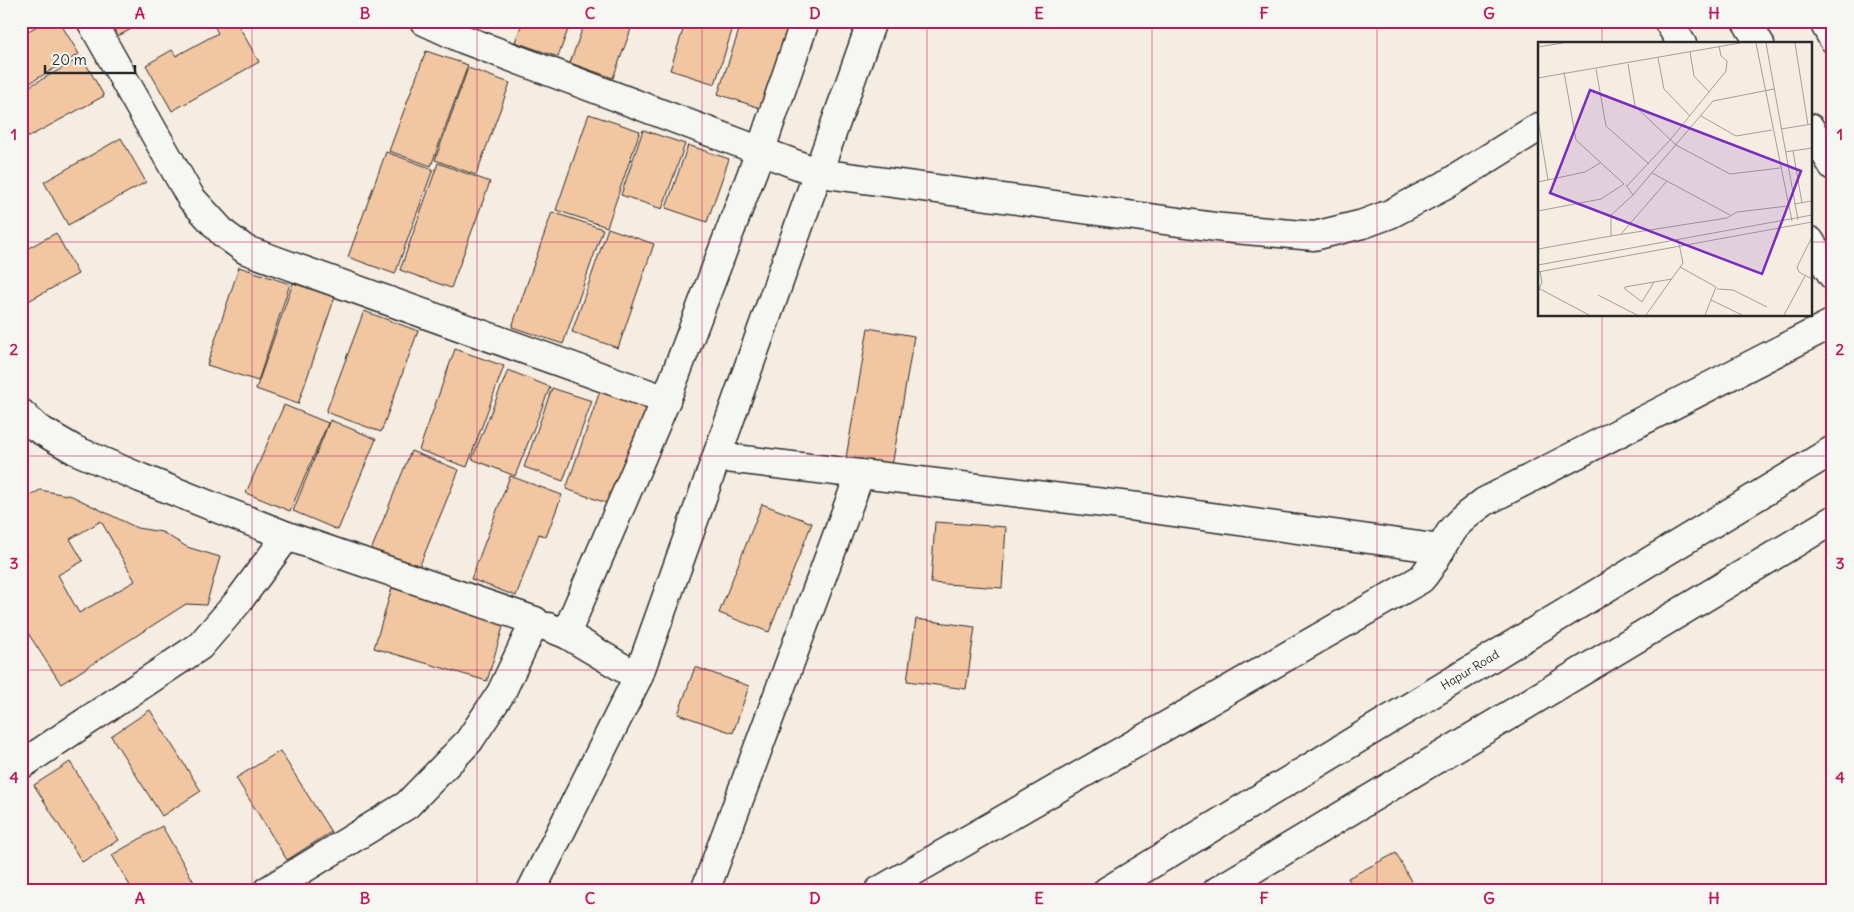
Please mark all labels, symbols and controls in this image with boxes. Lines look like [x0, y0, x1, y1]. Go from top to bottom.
text: A [135, 3, 145, 23]
text: B [360, 3, 371, 23]
text: C [585, 3, 596, 23]
text: D [809, 3, 821, 23]
text: E [1034, 3, 1044, 23]
text: F [1259, 3, 1269, 23]
text: G [1483, 3, 1495, 23]
text: H [1708, 3, 1720, 23]
scale bar [45, 42, 135, 74]
inset map [1538, 42, 1812, 316]
text: 20 m [52, 50, 87, 69]
text: 1 [11, 124, 17, 144]
text: 1 [1837, 124, 1843, 144]
text: 2 [10, 339, 19, 359]
text: 2 [1836, 339, 1845, 359]
text: 3 [9, 553, 19, 573]
text: 3 [1835, 553, 1845, 573]
street label: Hapur Road [1438, 646, 1502, 693]
text: 4 [9, 767, 19, 787]
text: 4 [1835, 767, 1845, 787]
text: A [135, 888, 145, 908]
text: B [360, 888, 371, 908]
text: C [585, 888, 596, 908]
text: D [809, 888, 821, 908]
text: E [1034, 888, 1044, 908]
text: F [1259, 888, 1269, 908]
text: G [1483, 888, 1495, 908]
text: H [1708, 888, 1720, 908]

